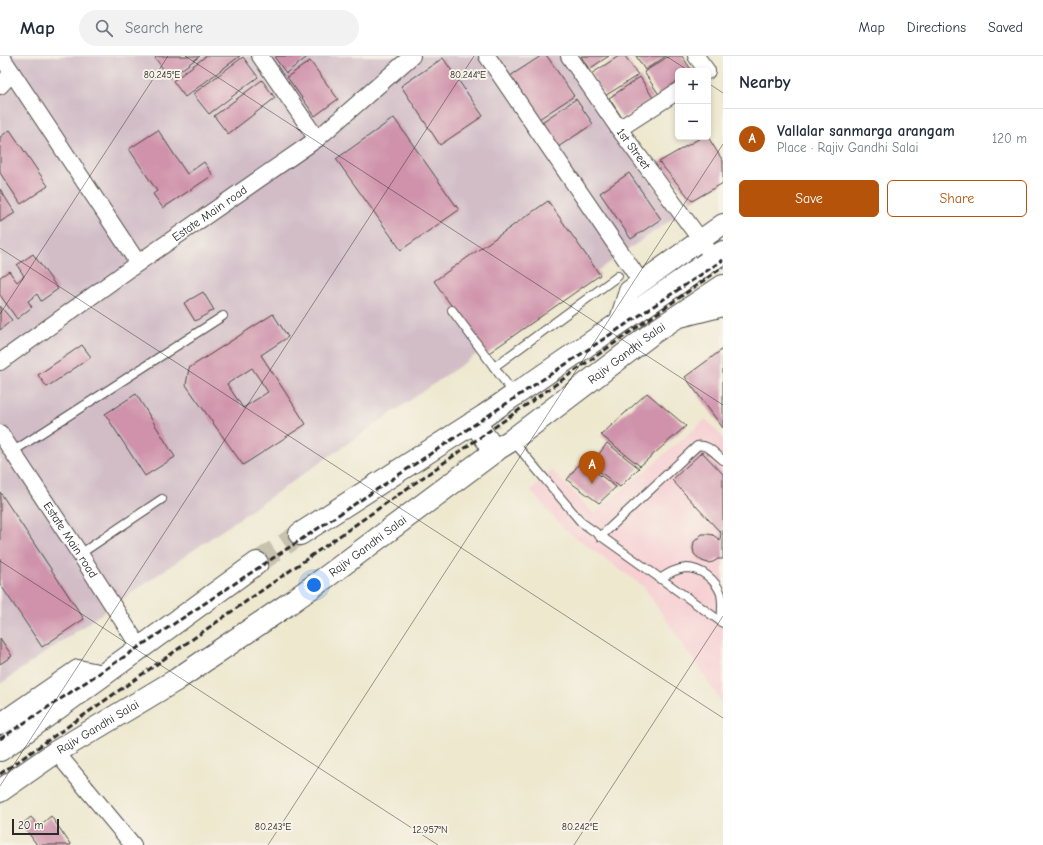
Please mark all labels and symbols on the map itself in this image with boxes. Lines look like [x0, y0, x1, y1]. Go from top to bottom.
text: 80.245°E [144, 69, 180, 81]
text: 80.244°E [450, 69, 486, 81]
street label: 1st Street [614, 126, 654, 172]
street label: Estate Main road [170, 183, 250, 244]
street label: Rajiv Gandhi Salai [585, 320, 668, 387]
pin: A [579, 451, 605, 484]
street label: Estate Main road [41, 499, 100, 580]
street label: Rajiv Gandhi Salai [326, 513, 409, 580]
your location [304, 575, 324, 595]
street label: Rajiv Gandhi Salai [54, 697, 141, 757]
scale bar [12, 817, 59, 836]
text: 80.243°E [255, 821, 291, 833]
text: 80.242°E [562, 821, 598, 833]
text: 12.957°N [412, 824, 448, 836]

